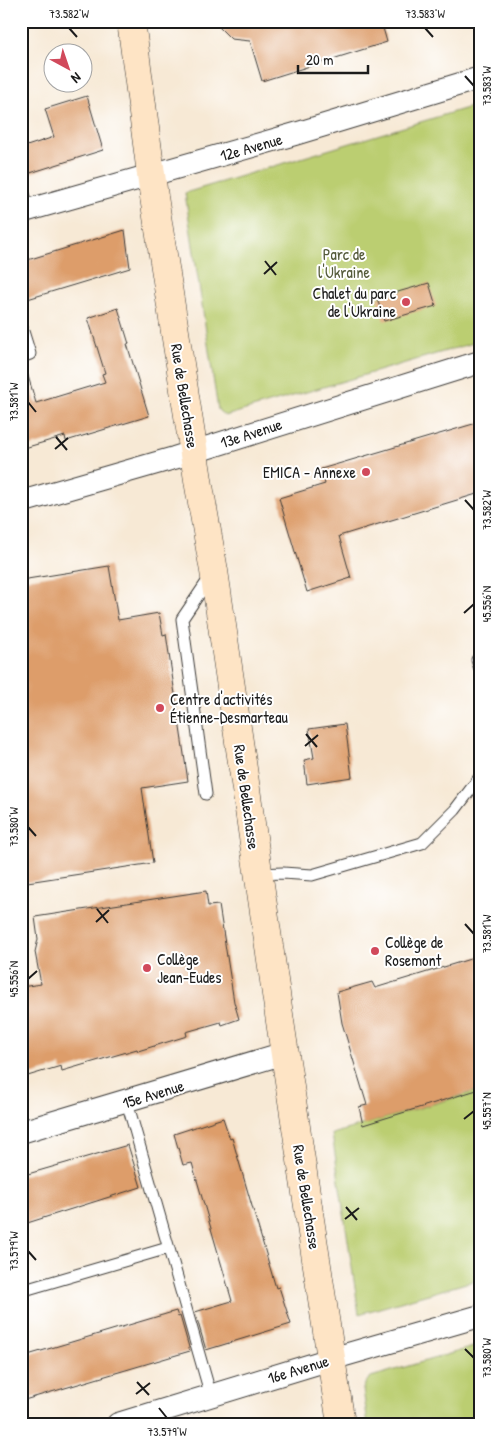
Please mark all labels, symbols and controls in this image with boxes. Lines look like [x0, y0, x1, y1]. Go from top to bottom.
text: 73.582°W [49, 5, 90, 22]
text: 73.583°W [405, 5, 445, 22]
north arrow [42, 42, 92, 92]
scale bar [298, 42, 368, 74]
text: 20 m [306, 49, 333, 70]
text: 73.583°W [478, 66, 495, 106]
text: N [67, 69, 86, 88]
street label: 12e Avenue [217, 127, 285, 166]
park label: Parc de l'Ukraine [318, 243, 371, 283]
place label: Chalet du parc de l'Ukraine [313, 282, 397, 322]
marker: Chalet du parc de l'Ukraine [400, 296, 412, 308]
street label: Rue de Bellechasse [166, 342, 204, 451]
text: 73.581°W [5, 382, 22, 421]
street label: 13e Avenue [217, 413, 285, 453]
place label: EMICA - Annexe [263, 461, 357, 483]
marker: EMICA - Annexe [360, 466, 372, 478]
text: 73.582°W [478, 489, 495, 530]
text: 45.556°N [478, 586, 495, 622]
place label: Centre d'activités Étienne-Desmarteau [170, 688, 288, 728]
marker: Centre d'activités Étienne-Desmarteau [154, 702, 166, 714]
street label: Rue de Bellechasse [229, 743, 265, 851]
text: 73.580°W [5, 807, 22, 847]
text: 73.581°W [478, 914, 495, 953]
place label: Collège de Rosemont [385, 931, 444, 971]
marker: Collège de Rosemont [369, 945, 381, 957]
place label: Collège Jean-Eudes [157, 948, 222, 988]
text: 45.556°N [5, 961, 22, 997]
marker: Collège Jean-Eudes [141, 962, 153, 974]
street label: 15e Avenue [120, 1074, 187, 1114]
text: 45.557°N [478, 1092, 495, 1130]
street label: Rue de Bellechasse [288, 1143, 326, 1252]
text: 73.579°W [5, 1231, 22, 1271]
text: 73.580°W [478, 1338, 495, 1378]
street label: 16e Avenue [265, 1349, 332, 1389]
text: 73.579°W [147, 1423, 187, 1440]

